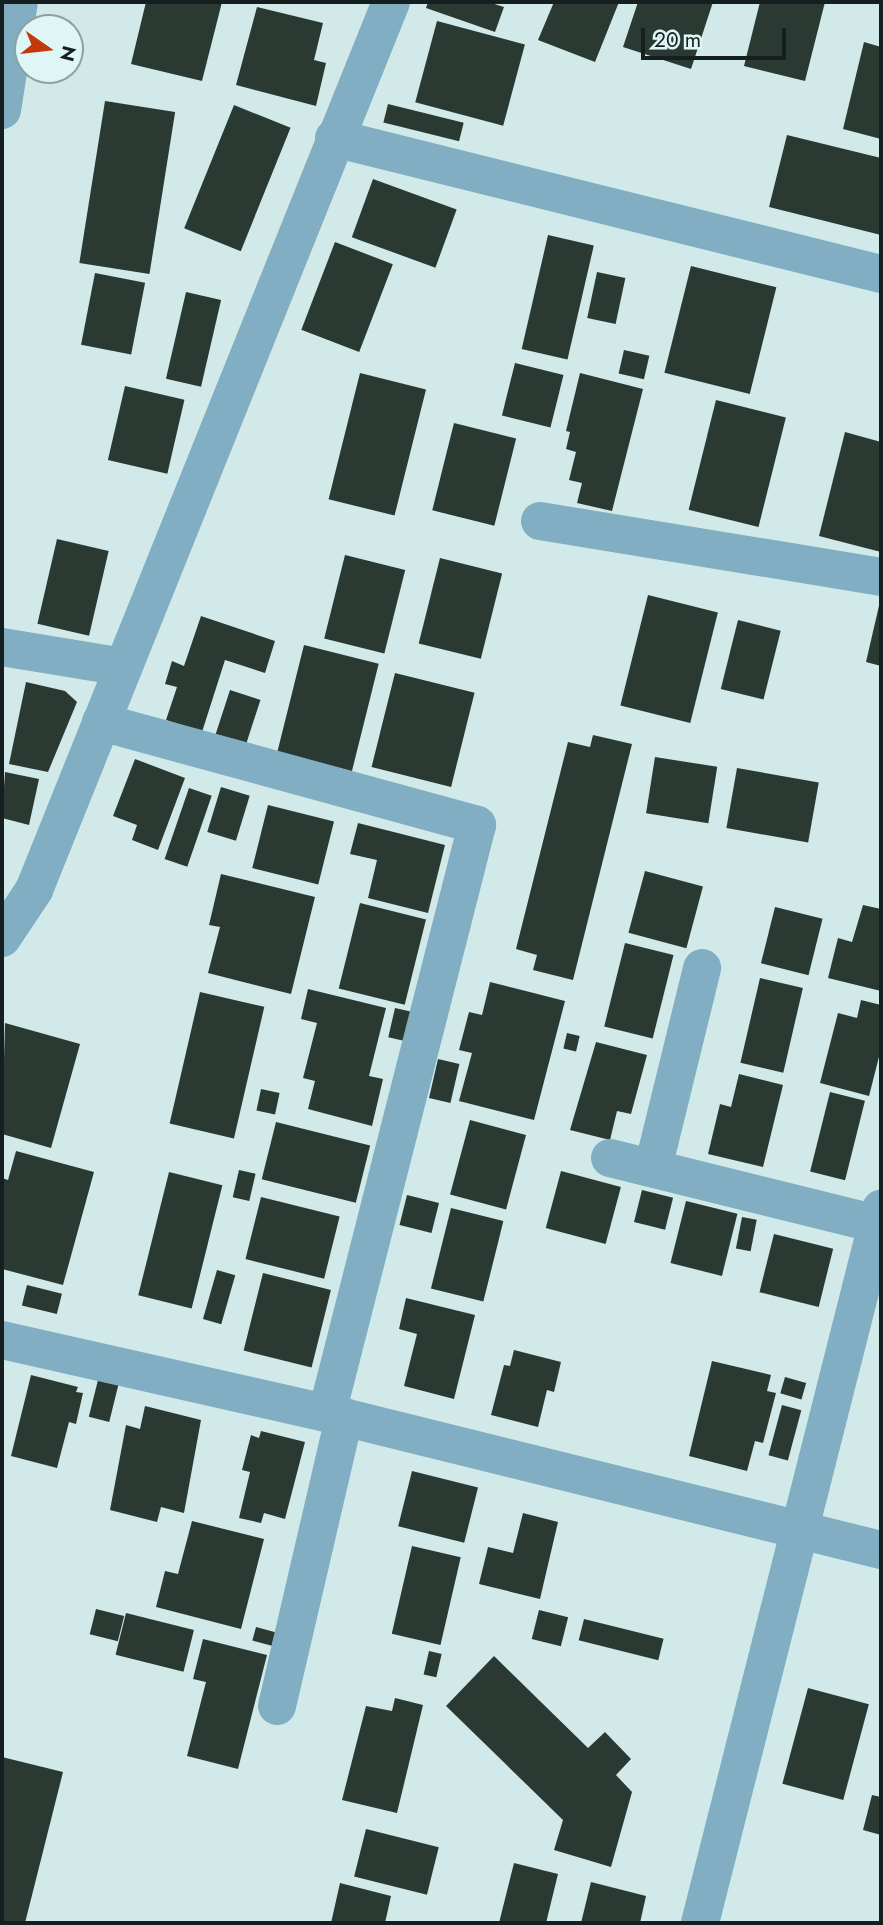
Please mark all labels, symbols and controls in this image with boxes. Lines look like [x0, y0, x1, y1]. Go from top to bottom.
north arrow [14, 14, 84, 84]
scale bar [645, 14, 790, 58]
text: 20 m [654, 25, 701, 55]
text: N [53, 43, 83, 64]

